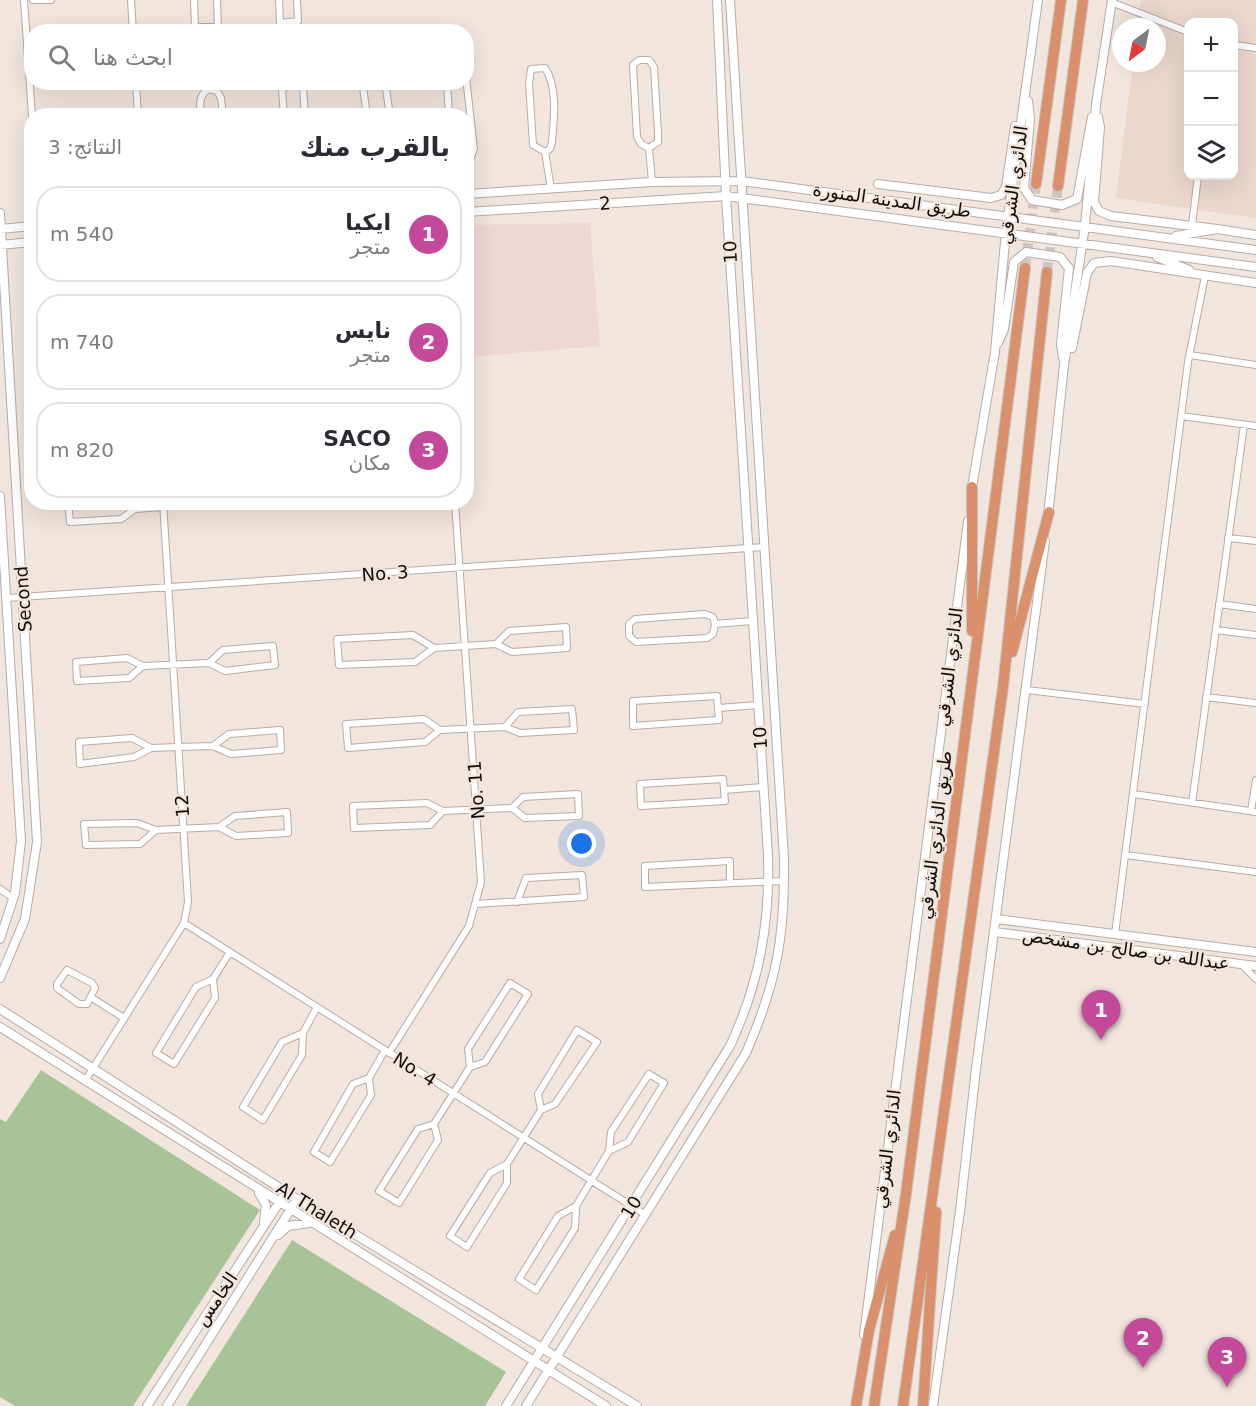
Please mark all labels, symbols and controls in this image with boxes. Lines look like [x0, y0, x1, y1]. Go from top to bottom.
north arrow [1112, 18, 1166, 72]
map controls [1184, 18, 1238, 180]
button: + [1184, 18, 1238, 72]
search box [24, 24, 474, 90]
icon: search [45, 41, 78, 74]
text: ابحث هنا [93, 45, 173, 70]
button: − [1184, 72, 1238, 126]
street label: الدائري الشرقي [994, 124, 1033, 246]
button: layers [1184, 126, 1238, 180]
text: بالقرب منك [300, 132, 450, 162]
text: النتائج: 3 [48, 135, 122, 159]
street label: طريق المدينة المنورة [811, 178, 973, 223]
street label: 2 [599, 192, 611, 214]
text: ايكيا [345, 210, 391, 235]
text: 540 m [50, 222, 114, 246]
text: 1 [422, 222, 435, 246]
text: متجر [350, 235, 391, 259]
street label: 10 [719, 240, 741, 264]
text: نايس [335, 318, 391, 343]
text: 740 m [50, 330, 114, 354]
text: 2 [422, 330, 435, 354]
text: متجر [350, 343, 391, 367]
text: SACO [323, 426, 391, 451]
text: 820 m [50, 438, 114, 462]
text: 3 [422, 438, 435, 462]
text: مكان [348, 451, 391, 475]
street label: No. 3 [361, 561, 409, 585]
street label: Second [10, 565, 36, 633]
street label: الدائري الشرقي [931, 606, 968, 728]
street label: 10 [749, 726, 771, 750]
street label: طريق الدائري الشرقي [914, 749, 957, 921]
street label: No. 11 [463, 760, 489, 820]
street label: 12 [171, 794, 193, 818]
your location [567, 829, 596, 858]
street label: عبدالله بن صالح بن مشخص [1021, 924, 1231, 975]
pin: 1 [1082, 990, 1120, 1040]
street label: No. 4 [389, 1048, 441, 1090]
street label: الدائري الشرقي [869, 1088, 906, 1210]
street label: Al Thaleth [273, 1177, 361, 1243]
street label: 10 [616, 1192, 646, 1222]
street label: الخامس [190, 1268, 242, 1330]
pin: 2 [1124, 1318, 1162, 1368]
pin: 3 [1208, 1338, 1246, 1387]

